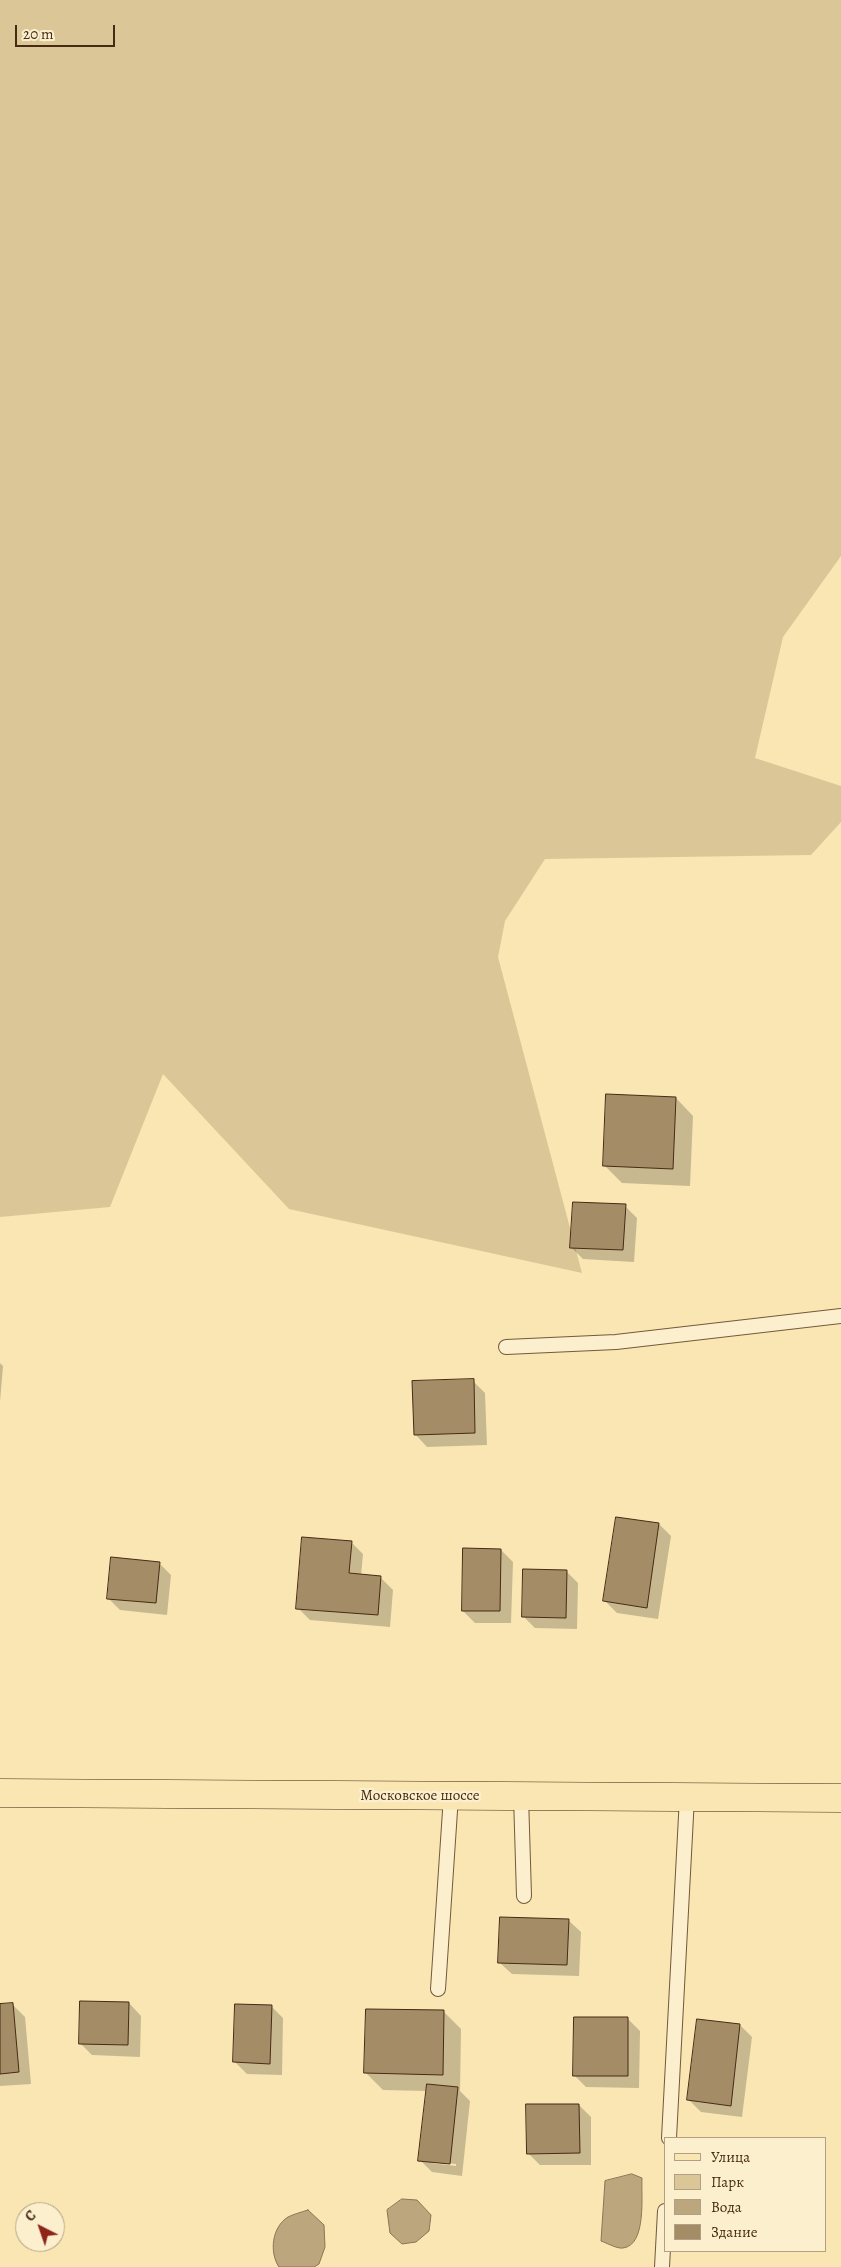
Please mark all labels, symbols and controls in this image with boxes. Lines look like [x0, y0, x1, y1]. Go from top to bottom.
scale bar [18, 15, 118, 47]
text: 20 m [23, 24, 54, 44]
street label: Московское шоссе [360, 1787, 480, 1805]
legend [664, 2137, 826, 2252]
text: Улица [711, 2147, 750, 2167]
text: Парк [711, 2172, 744, 2192]
text: Вода [711, 2197, 742, 2217]
north arrow [15, 2202, 65, 2252]
text: С [21, 2206, 40, 2226]
text: Здание [711, 2222, 758, 2242]

